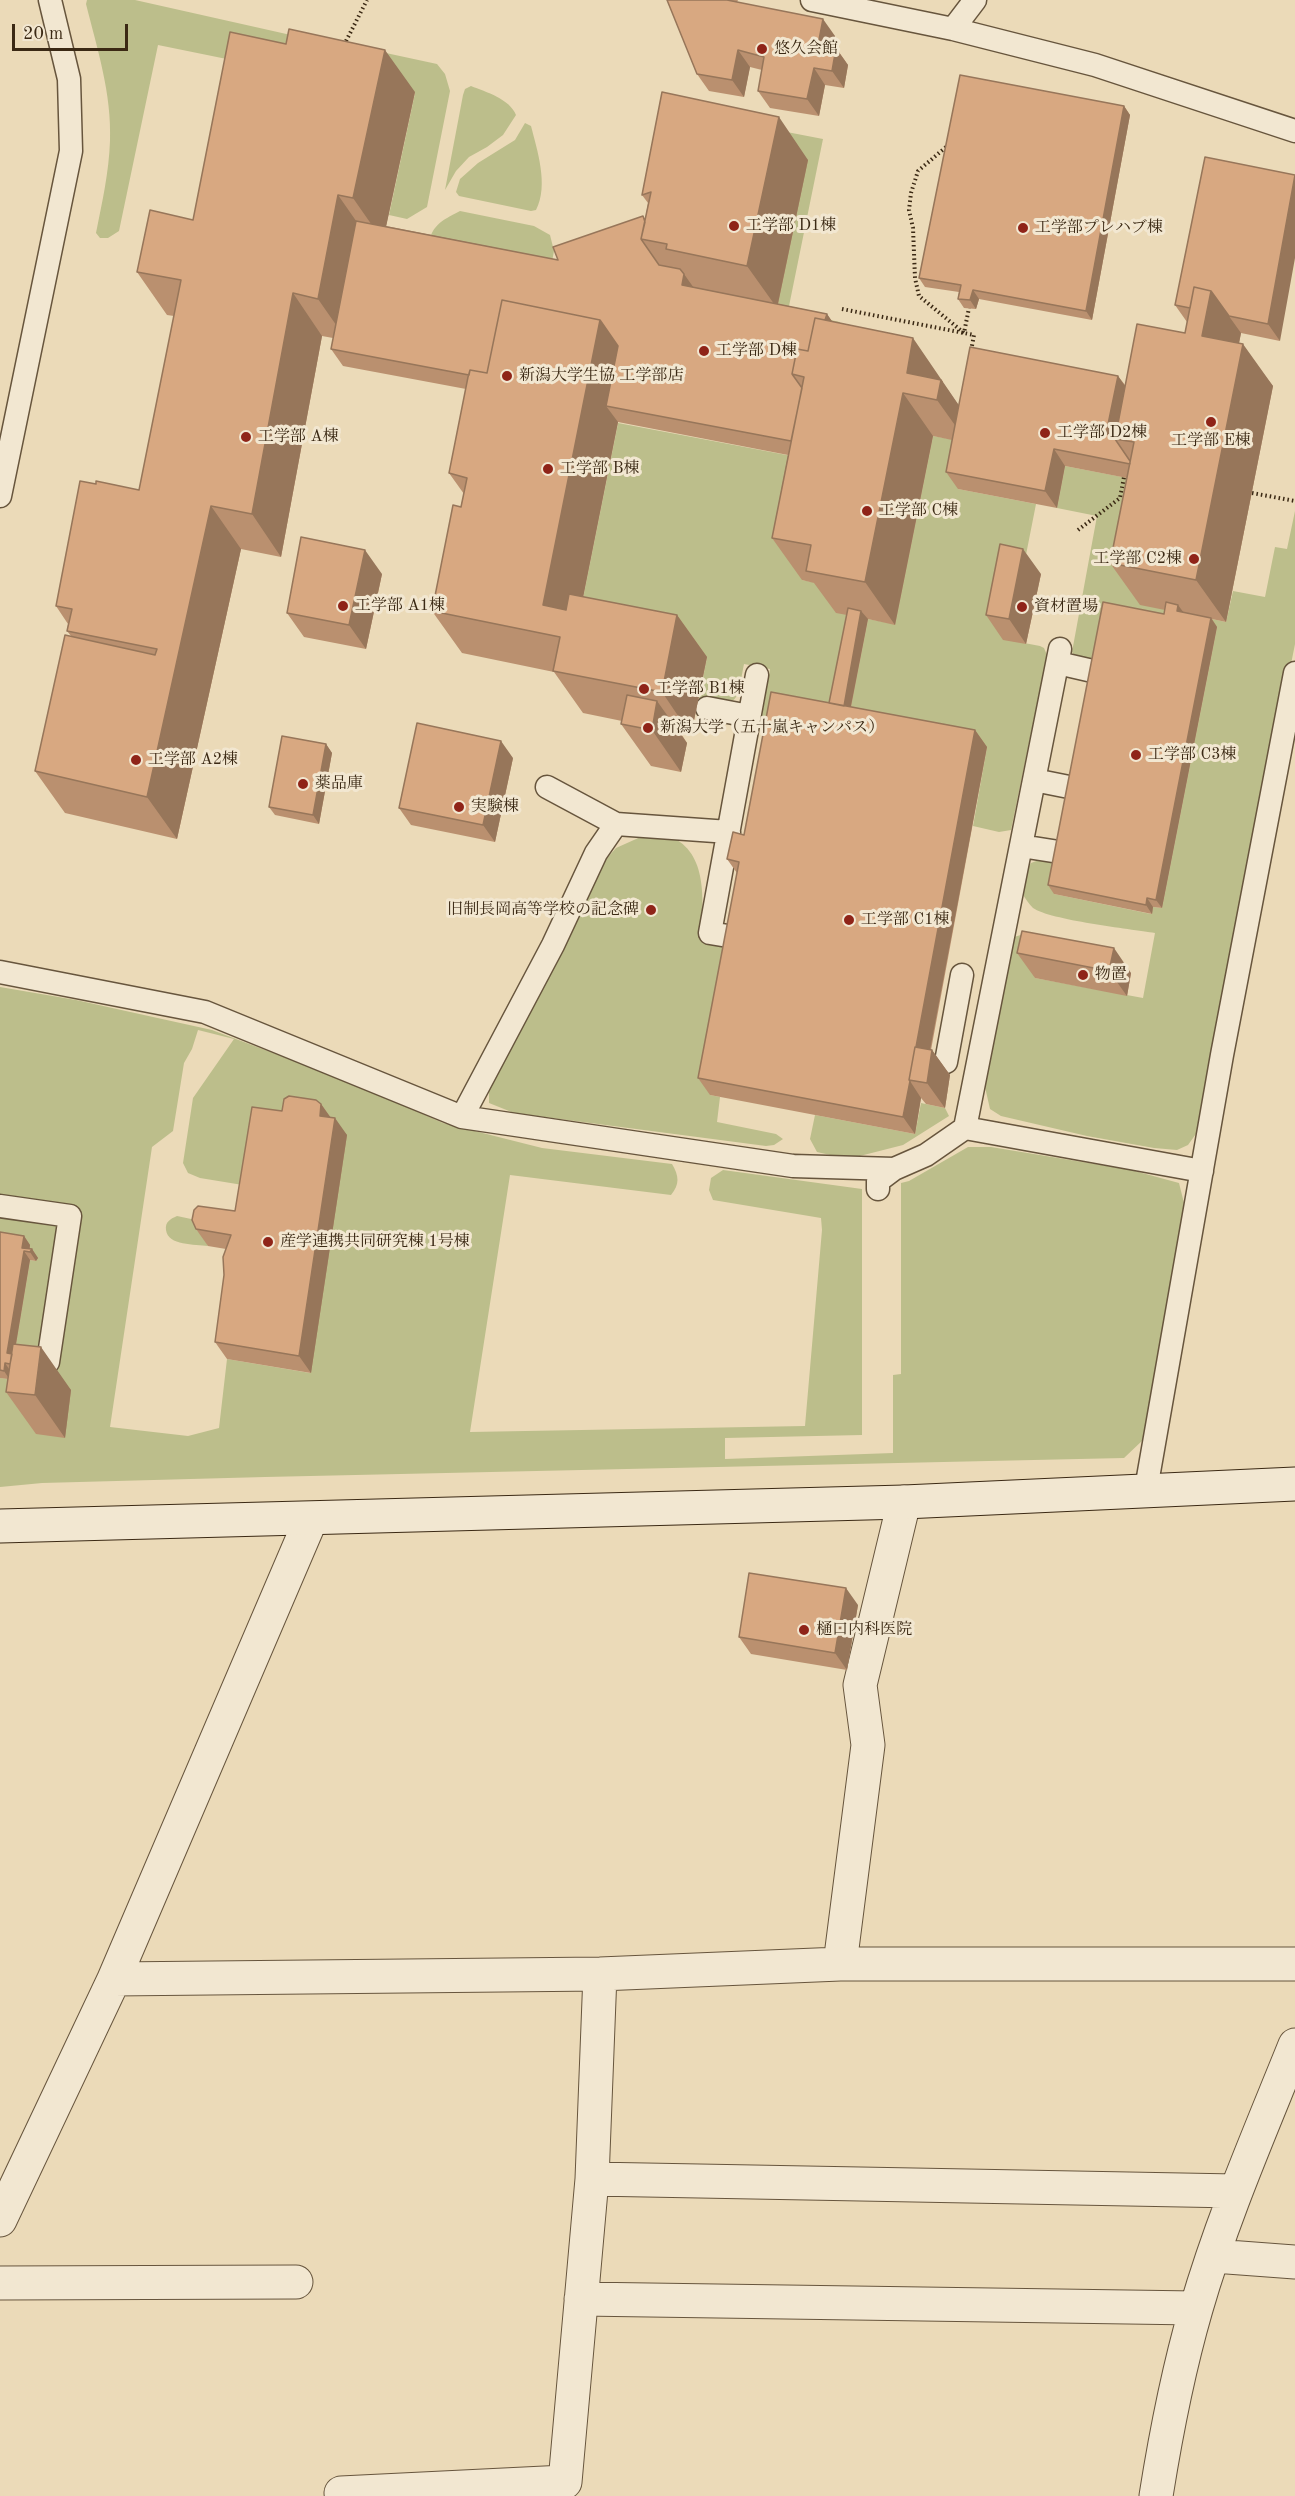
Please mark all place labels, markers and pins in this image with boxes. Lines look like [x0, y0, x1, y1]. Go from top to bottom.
place label: 悠久会館 [774, 39, 838, 59]
marker: 悠久会館 [755, 42, 769, 56]
place label: 工学部 D1棟 [746, 216, 836, 236]
place label: 工学部プレハブ棟 [1035, 218, 1163, 238]
marker: 工学部 D1棟 [727, 219, 741, 233]
marker: 工学部プレハブ棟 [1016, 221, 1030, 235]
place label: 工学部 D棟 [716, 341, 797, 361]
marker: 工学部 D棟 [697, 344, 711, 358]
place label: 新潟大学生協 工学部店 [519, 366, 683, 386]
marker: 新潟大学生協 工学部店 [500, 369, 514, 383]
marker: 工学部 E棟 [1204, 415, 1218, 429]
place label: 工学部 D2棟 [1057, 423, 1147, 443]
marker: 工学部 D2棟 [1038, 426, 1052, 440]
place label: 工学部 A棟 [258, 427, 339, 447]
marker: 工学部 A棟 [239, 430, 253, 444]
place label: 工学部 E棟 [1171, 431, 1251, 451]
place label: 工学部 B棟 [560, 459, 640, 479]
marker: 工学部 B棟 [541, 462, 555, 476]
place label: 工学部 C棟 [879, 501, 958, 521]
marker: 工学部 C棟 [860, 504, 874, 518]
place label: 工学部 C2棟 [1094, 549, 1182, 569]
marker: 工学部 C2棟 [1187, 552, 1201, 566]
place label: 工学部 A1棟 [355, 596, 445, 616]
place label: 資材置場 [1034, 597, 1098, 617]
marker: 工学部 A1棟 [336, 599, 350, 613]
marker: 資材置場 [1015, 600, 1029, 614]
place label: 工学部 B1棟 [656, 679, 745, 699]
marker: 工学部 B1棟 [637, 682, 651, 696]
place label: 新潟大学（五十嵐キャンパス） [660, 718, 884, 738]
marker: 新潟大学（五十嵐キャンパス） [641, 721, 655, 735]
place label: 工学部 C3棟 [1148, 745, 1236, 765]
marker: 工学部 C3棟 [1129, 748, 1143, 762]
place label: 工学部 A2棟 [148, 750, 238, 770]
marker: 工学部 A2棟 [129, 753, 143, 767]
place label: 薬品庫 [315, 774, 363, 794]
marker: 薬品庫 [296, 777, 310, 791]
place label: 実験棟 [471, 797, 519, 817]
marker: 実験棟 [452, 800, 466, 814]
place label: 旧制長岡高等学校の記念碑 [447, 900, 639, 920]
marker: 旧制長岡高等学校の記念碑 [644, 903, 658, 917]
place label: 工学部 C1棟 [861, 910, 949, 930]
marker: 工学部 C1棟 [842, 913, 856, 927]
place label: 物置 [1095, 965, 1127, 985]
marker: 物置 [1076, 968, 1090, 982]
place label: 産学連携共同研究棟 1号棟 [280, 1232, 470, 1252]
marker: 産学連携共同研究棟 1号棟 [261, 1235, 275, 1249]
place label: 樋口内科医院 [816, 1620, 912, 1640]
marker: 樋口内科医院 [797, 1623, 811, 1637]

